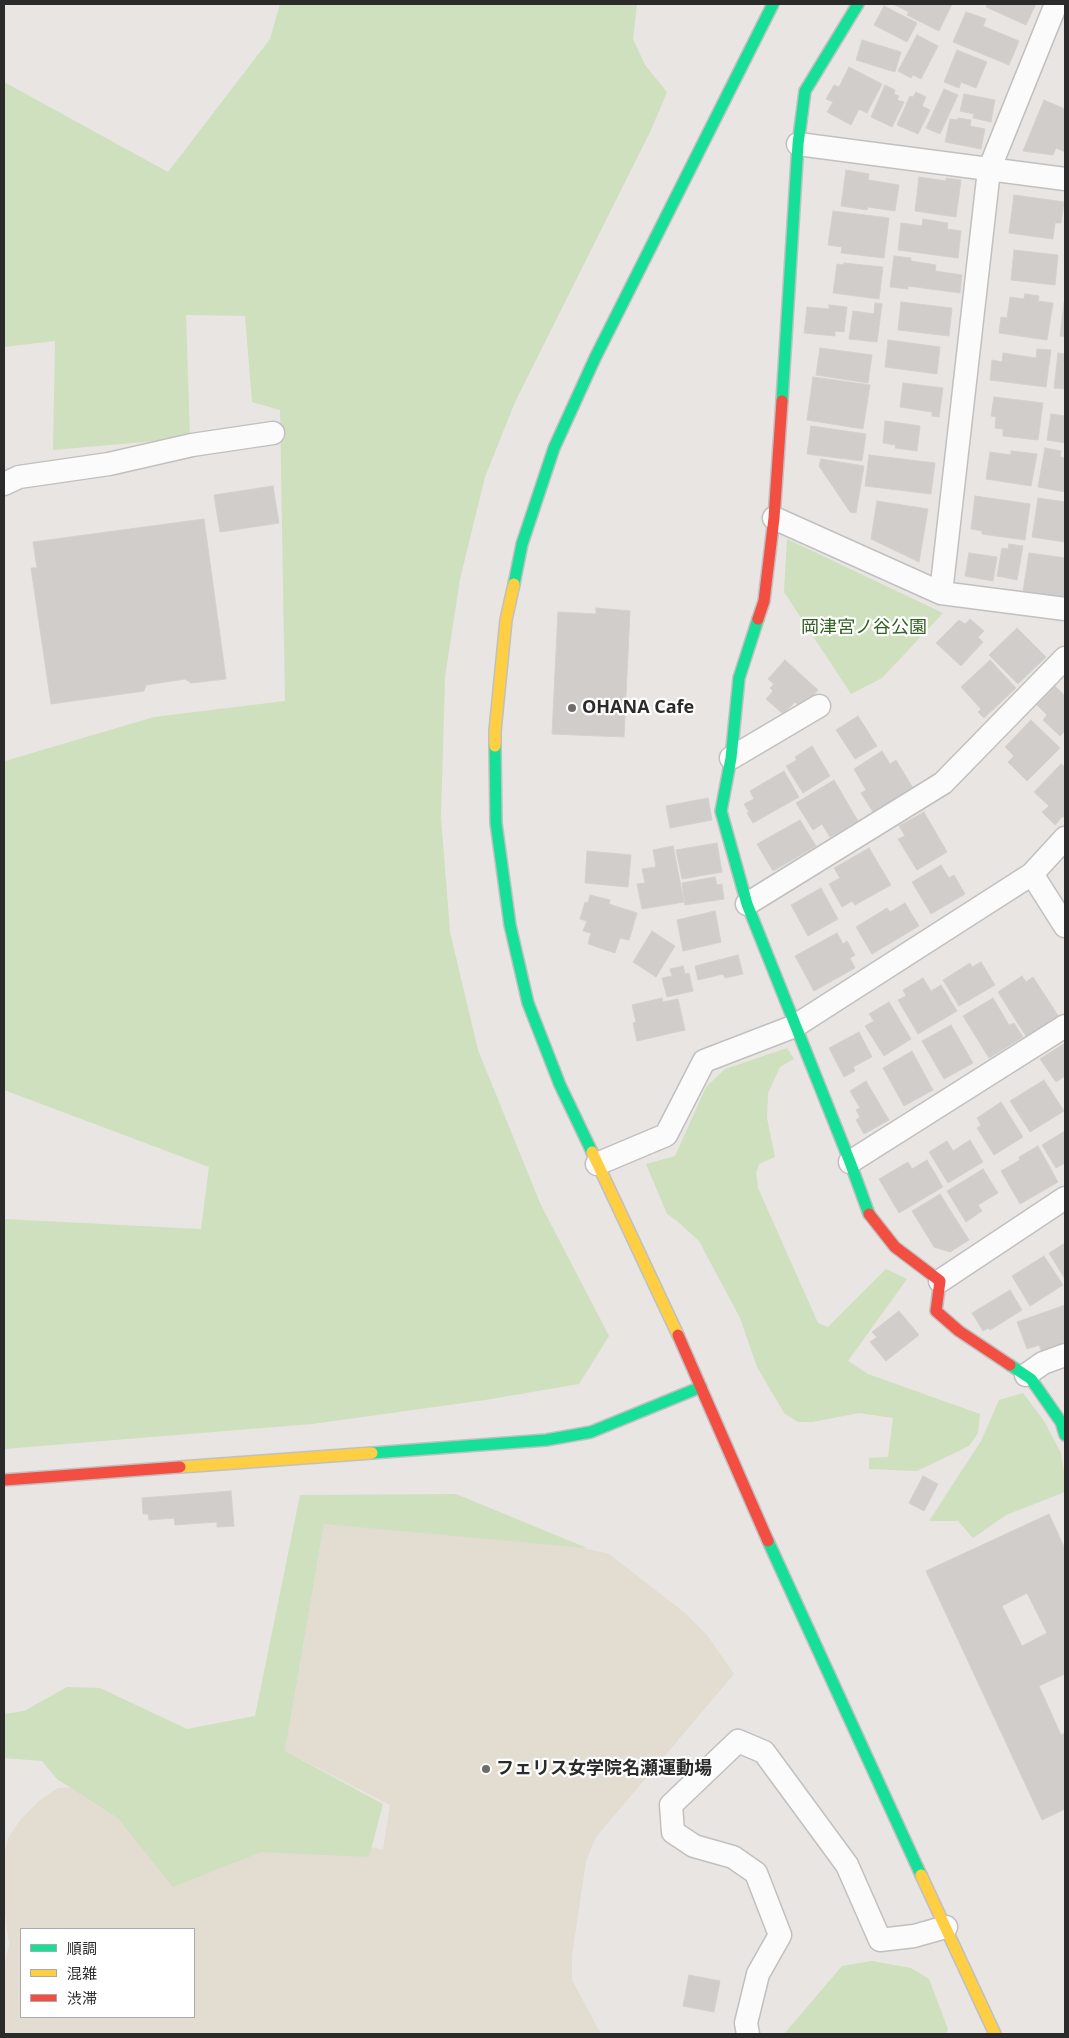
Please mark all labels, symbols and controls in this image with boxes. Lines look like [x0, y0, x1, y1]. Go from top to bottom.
park label: 岡津宮ノ谷公園 [801, 617, 927, 639]
place label: OHANA Cafe [582, 697, 694, 719]
marker: OHANA Cafe [566, 702, 578, 714]
place label: フェリス女学院名瀬運動場 [496, 1758, 712, 1780]
marker: フェリス女学院名瀬運動場 [480, 1763, 492, 1775]
legend [20, 1928, 195, 2018]
text: 順調 [67, 1938, 97, 1958]
text: 混雑 [67, 1963, 97, 1983]
text: 渋滞 [67, 1988, 97, 2008]

